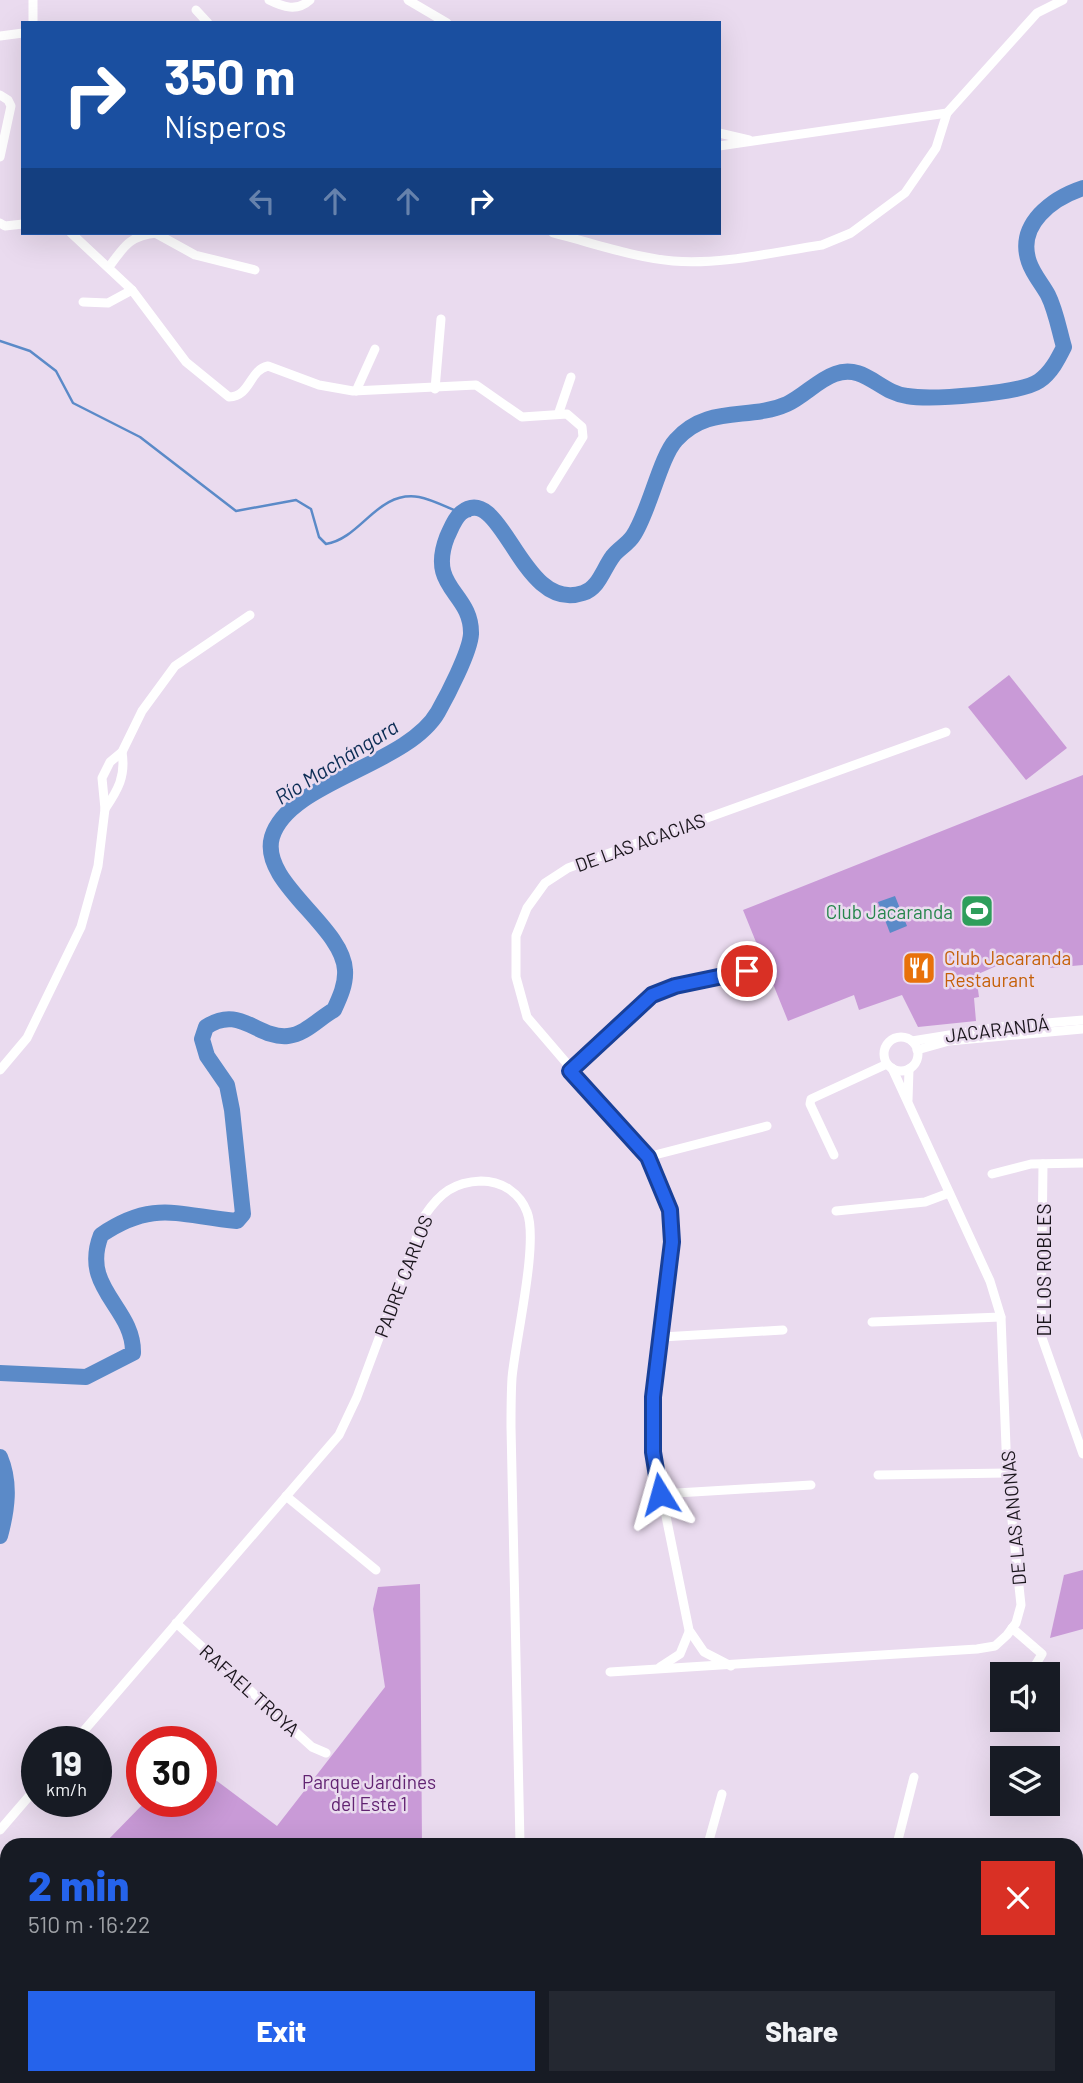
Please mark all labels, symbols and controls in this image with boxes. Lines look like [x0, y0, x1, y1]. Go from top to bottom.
text: 350 m [164, 46, 296, 105]
icon: right [49, 49, 140, 140]
text: Nísperos [164, 106, 287, 144]
icon: left [243, 182, 281, 220]
icon: ahead [316, 182, 354, 220]
icon: ahead [389, 182, 427, 220]
icon: right [462, 182, 500, 220]
water label: Río Machángara [270, 713, 402, 809]
street label: DE LAS ACACIAS [572, 808, 708, 876]
sports icon: Club Jacaranda [958, 892, 996, 930]
place label: Club Jacaranda [826, 900, 953, 923]
pin [717, 941, 777, 1001]
place label: Club Jacaranda Restaurant [944, 946, 1071, 991]
restaurant icon: Club Jacaranda Restaurant [900, 949, 938, 987]
icon: arrive [728, 952, 766, 990]
street label: JACARANDÁ [944, 1011, 1050, 1047]
street label: DE LOS ROBLES [1032, 1203, 1055, 1337]
street label: PADRE CARLOS [369, 1212, 437, 1340]
street label: DE LAS ANONAS [996, 1450, 1030, 1586]
position arrow [623, 1457, 697, 1531]
street label: RAFAEL TROYA [195, 1639, 305, 1741]
map controls [990, 1662, 1060, 1816]
button: sound [990, 1662, 1060, 1732]
speed limit sign: 30 [126, 1726, 217, 1817]
text: 19 [51, 1741, 82, 1783]
button: layers [990, 1746, 1060, 1816]
park label: Parque Jardines del Este 1 [302, 1770, 436, 1815]
text: km/h [46, 1778, 87, 1800]
text: 2 min [28, 1859, 129, 1909]
button: close [981, 1861, 1055, 1935]
text: 510 m · 16:22 [28, 1910, 150, 1938]
button: Exit [28, 1991, 535, 2071]
button: Share [549, 1991, 1055, 2071]

